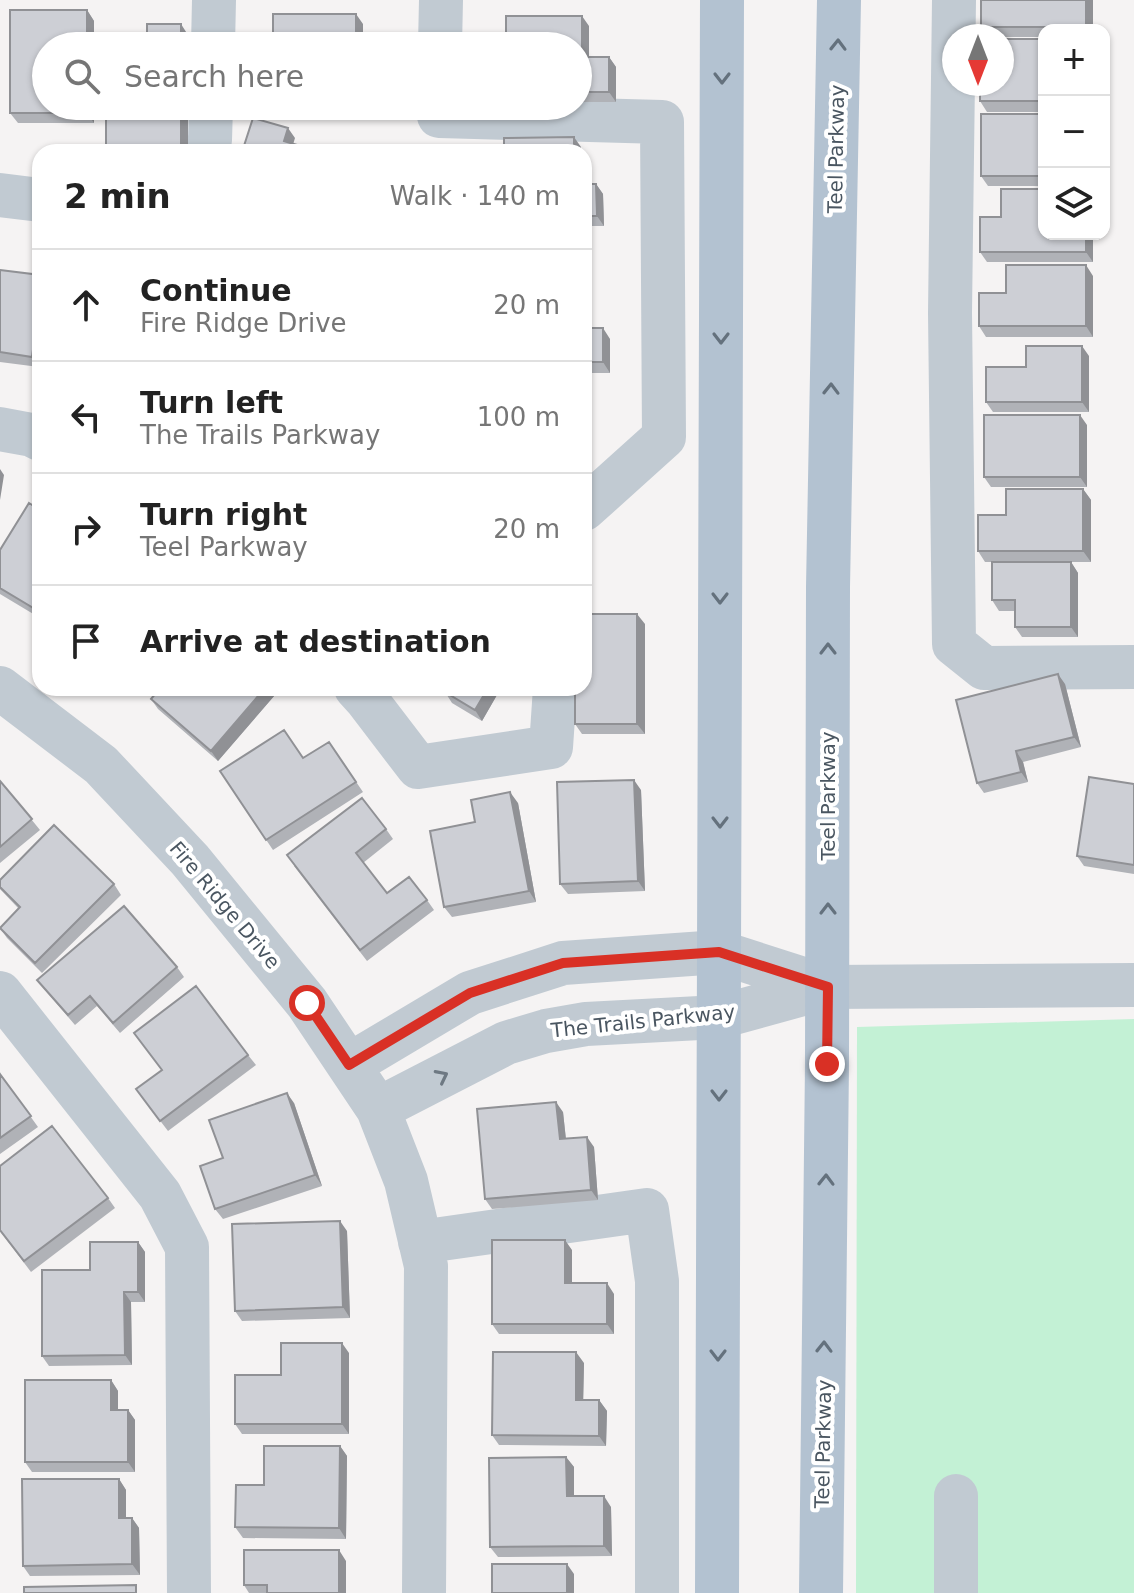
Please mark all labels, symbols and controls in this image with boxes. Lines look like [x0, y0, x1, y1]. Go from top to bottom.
north arrow [942, 24, 1014, 96]
map controls [1038, 24, 1110, 240]
button: + [1038, 24, 1110, 96]
search box [32, 32, 592, 120]
one-way arrow [829, 38, 847, 51]
icon: search [60, 54, 104, 98]
text: Search here [124, 59, 304, 94]
one-way arrow [713, 72, 731, 85]
street label: Teel Parkway [823, 84, 849, 215]
button: − [1038, 96, 1110, 168]
button: layers [1038, 168, 1110, 240]
text: 2 min [64, 176, 171, 216]
text: Walk · 140 m [390, 181, 560, 211]
text: Continue [140, 273, 292, 308]
icon: ahead [64, 283, 108, 327]
text: 20 m [493, 290, 560, 320]
text: Fire Ridge Drive [140, 308, 347, 338]
one-way arrow [712, 332, 730, 345]
one-way arrow [823, 382, 840, 395]
text: Turn left [140, 385, 283, 420]
icon: left [64, 395, 108, 439]
text: 100 m [477, 402, 560, 432]
text: The Trails Parkway [140, 420, 380, 450]
text: Turn right [140, 497, 307, 532]
icon: right [64, 507, 108, 551]
text: 20 m [493, 514, 560, 544]
text: Teel Parkway [140, 532, 308, 562]
one-way arrow [711, 592, 729, 605]
icon: arrive [64, 619, 108, 663]
text: Arrive at destination [140, 624, 491, 659]
one-way arrow [819, 642, 837, 655]
street label: Teel Parkway [816, 731, 840, 862]
one-way arrow [711, 816, 729, 829]
street label: Fire Ridge Drive [165, 836, 285, 974]
one-way arrow [819, 902, 837, 915]
route start [289, 985, 325, 1021]
street label: The Trails Parkway [549, 999, 736, 1043]
route end [809, 1046, 845, 1082]
one-way arrow [433, 1071, 448, 1086]
one-way arrow [710, 1089, 728, 1102]
one-way arrow [817, 1173, 835, 1186]
one-way arrow [815, 1340, 833, 1353]
one-way arrow [709, 1349, 727, 1362]
street label: Teel Parkway [810, 1379, 836, 1510]

